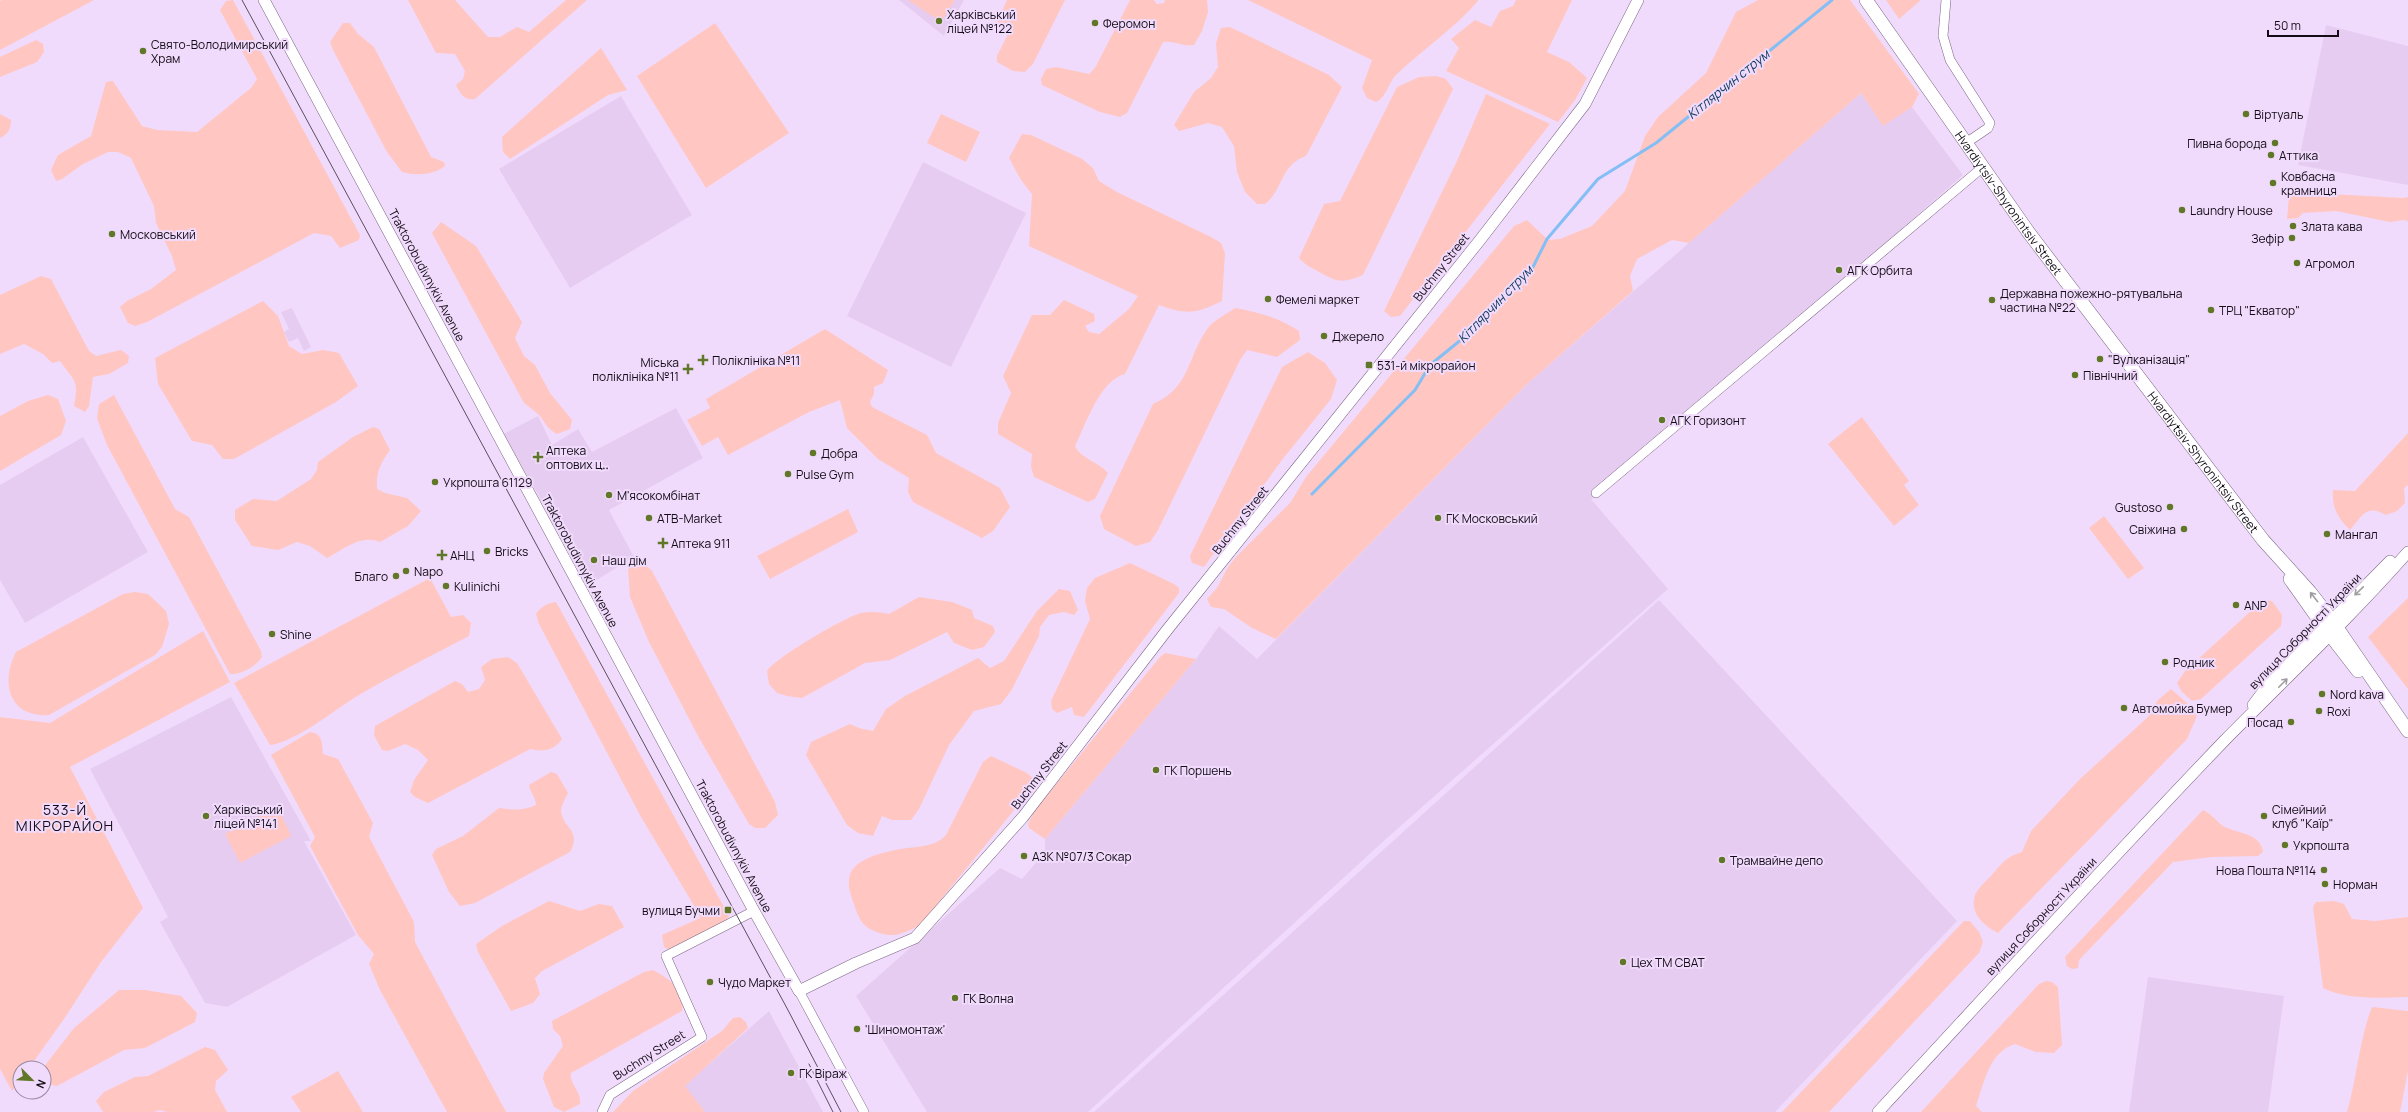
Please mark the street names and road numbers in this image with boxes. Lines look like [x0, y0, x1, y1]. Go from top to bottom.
street label: Hvardiytsiv-Shyronintsiv Street [1951, 127, 2066, 278]
street label: Traktorobudivnykiv Avenue [385, 206, 469, 344]
street label: Buchmy Street [1409, 229, 1473, 305]
street label: Hvardiytsiv-Shyronintsiv Street [2144, 388, 2263, 536]
street label: Buchmy Street [1208, 482, 1272, 558]
street label: Traktorobudivnykiv Avenue [538, 492, 622, 630]
street label: вулиця Соборності України [2245, 569, 2365, 693]
street label: Buchmy Street [1007, 737, 1071, 813]
street label: Traktorobudivnykiv Avenue [692, 777, 776, 915]
street label: вулиця Соборності України [1982, 853, 2100, 979]
street label: Buchmy Street [610, 1026, 689, 1084]

